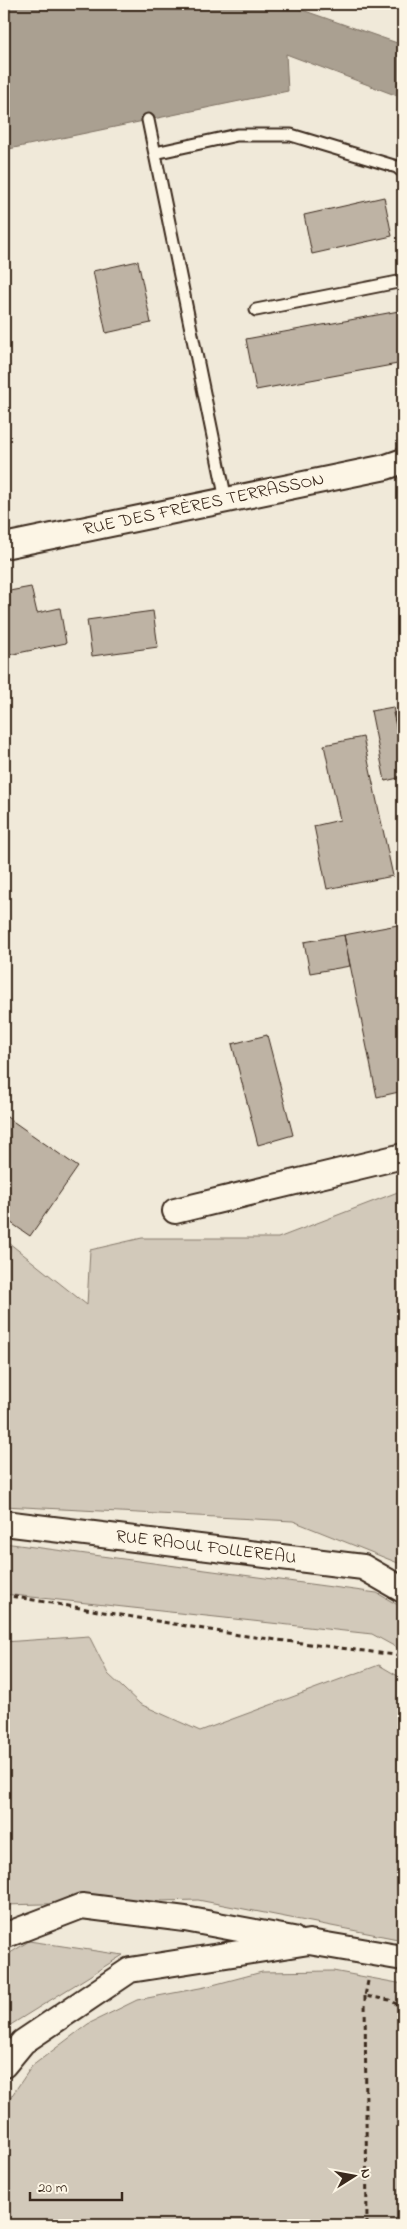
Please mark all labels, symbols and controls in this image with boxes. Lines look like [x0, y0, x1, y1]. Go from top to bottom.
street label: RUE DES FRÈRES TERRASSON [81, 467, 327, 543]
street label: RUE RAOUL FOLLEREAU [114, 1524, 298, 1572]
north arrow [330, 2152, 380, 2202]
text: N [354, 2167, 376, 2180]
scale bar [30, 2169, 122, 2201]
text: 20 m [38, 2177, 68, 2199]

